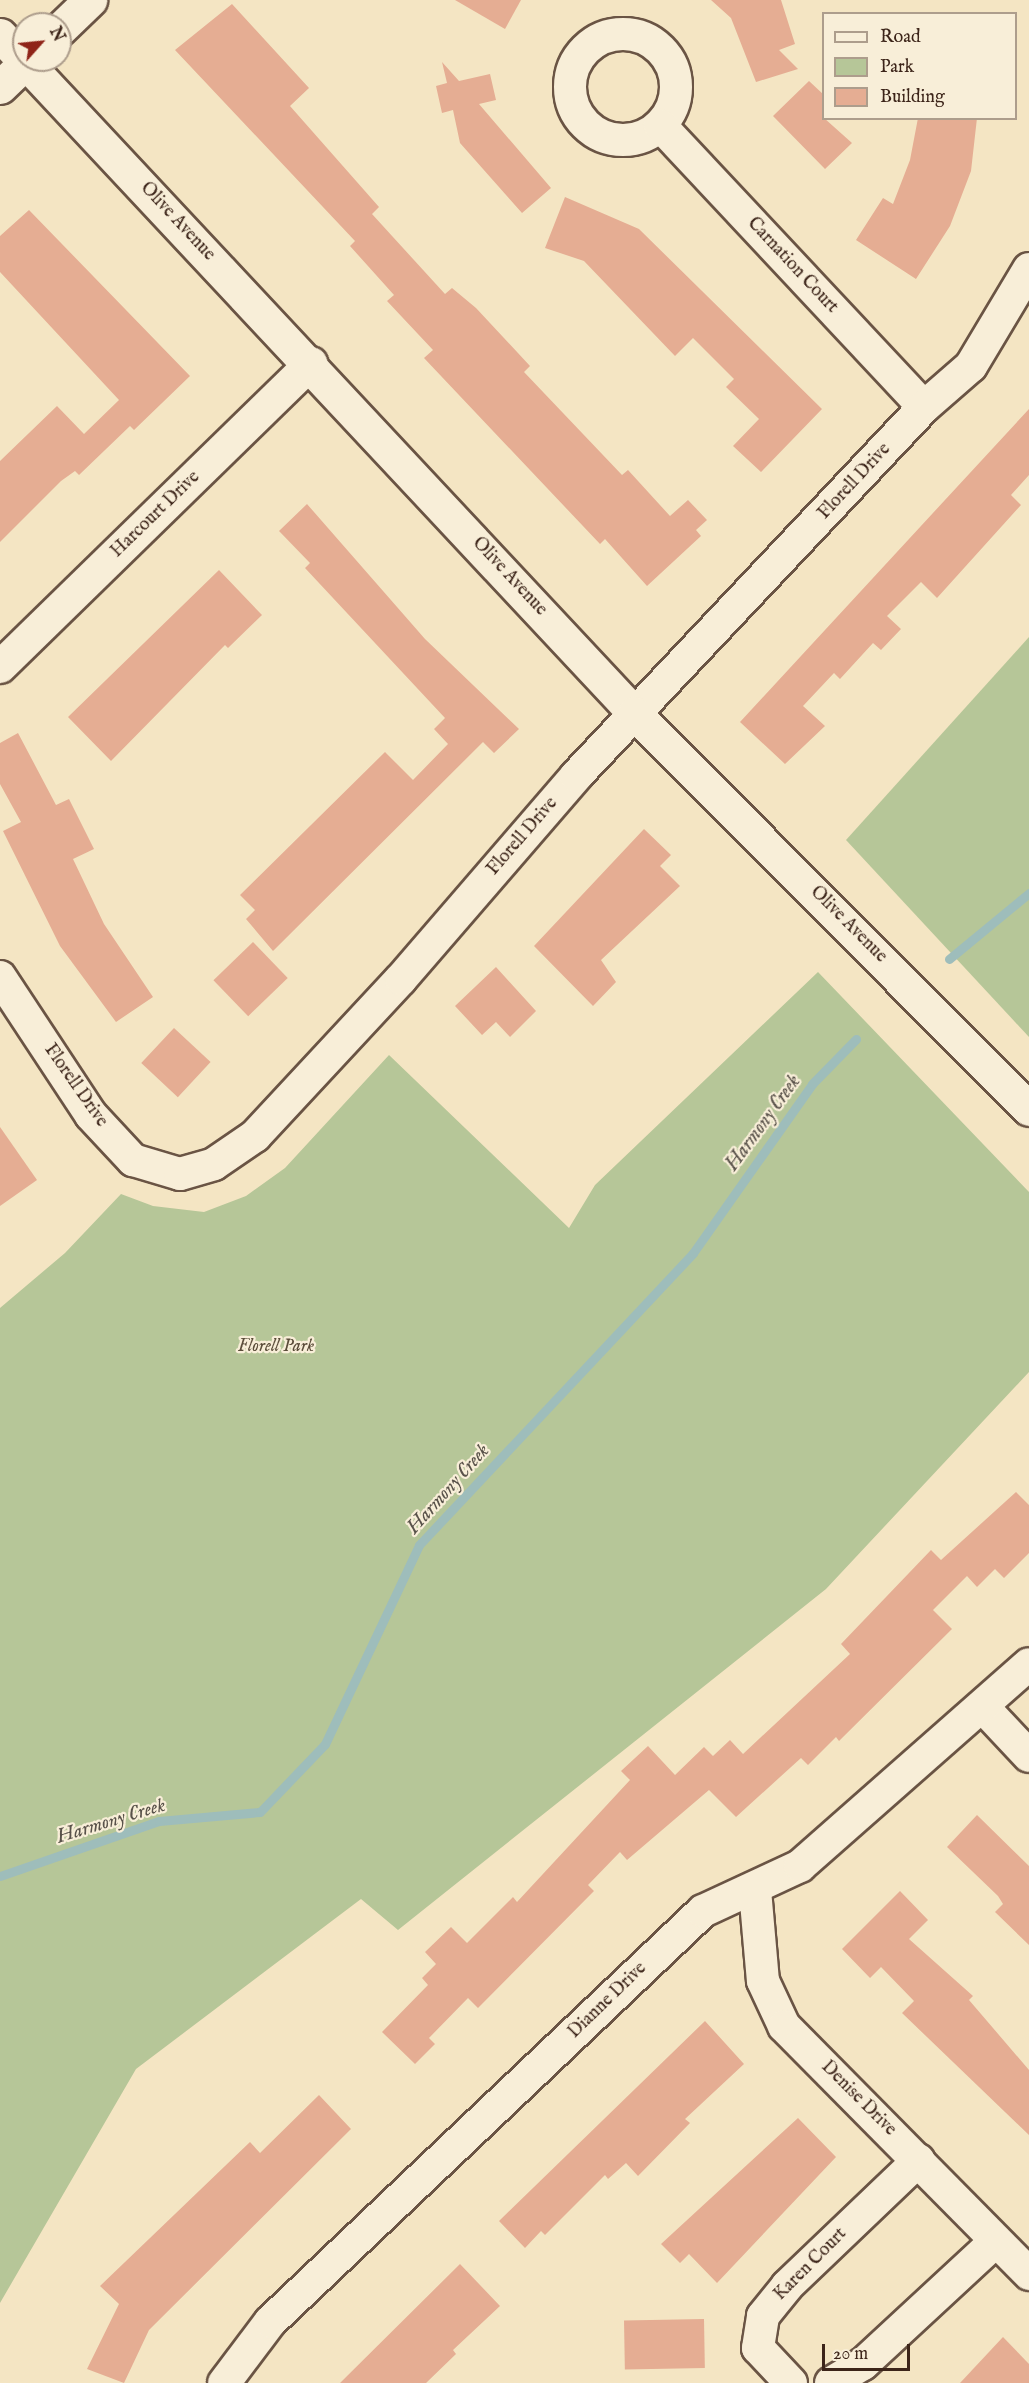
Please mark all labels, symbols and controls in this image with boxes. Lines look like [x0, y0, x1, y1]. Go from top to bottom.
north arrow [12, 12, 72, 72]
legend [822, 12, 1017, 120]
text: N [44, 24, 68, 45]
text: Road [880, 26, 921, 49]
text: Park [880, 56, 914, 79]
text: Building [880, 86, 945, 109]
street label: Olive Avenue [135, 178, 219, 266]
street label: Carnation Court [742, 214, 842, 318]
street label: Florell Drive [814, 439, 896, 525]
street label: Harcourt Drive [107, 467, 205, 563]
street label: Olive Avenue [467, 533, 551, 621]
street label: Florell Drive [483, 794, 563, 880]
street label: Olive Avenue [805, 882, 891, 968]
street label: Florell Drive [38, 1040, 112, 1132]
water label: Harmony Creek [720, 1070, 806, 1176]
park label: Florell Park [238, 1336, 314, 1358]
water label: Harmony Creek [401, 1439, 495, 1539]
water label: Harmony Creek [54, 1793, 168, 1849]
street label: Dianne Drive [564, 1958, 652, 2044]
street label: Denise Drive [816, 2057, 900, 2141]
street label: Karen Court [770, 2224, 852, 2306]
scale bar [825, 2332, 914, 2370]
text: 20 m [833, 2343, 868, 2366]

